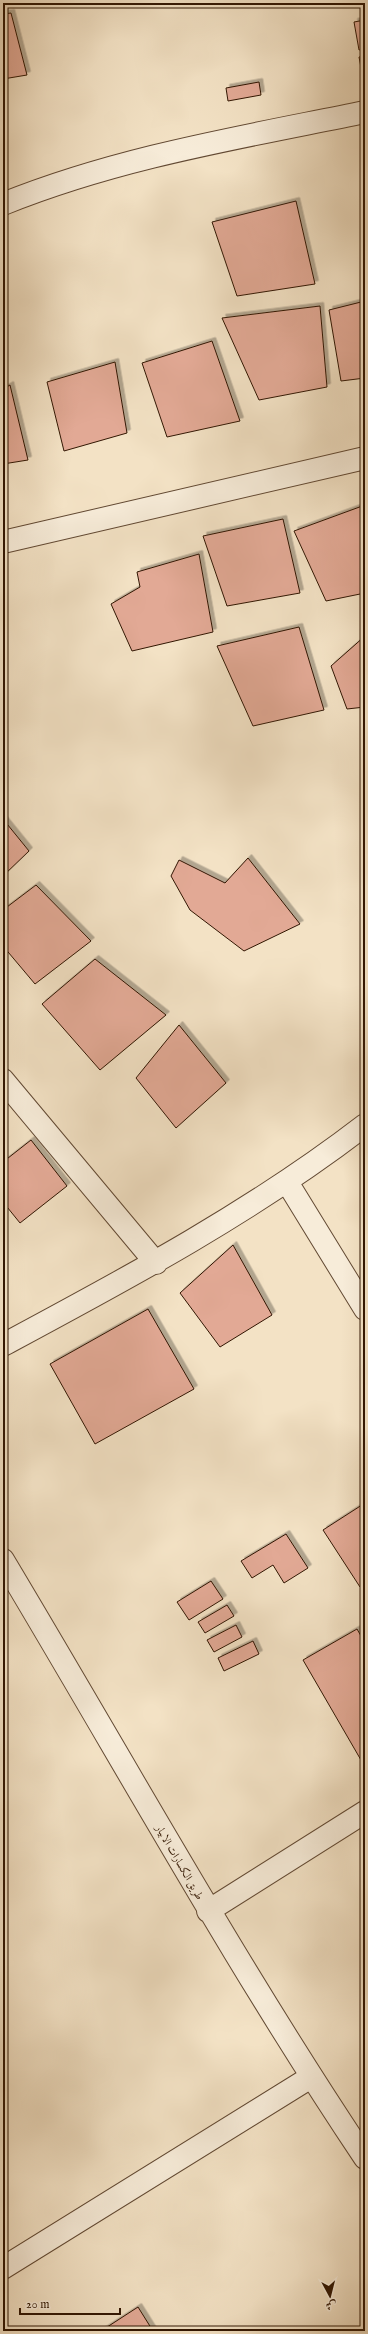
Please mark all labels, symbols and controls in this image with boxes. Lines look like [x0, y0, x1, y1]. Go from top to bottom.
street label: طريق الكسارات الابيار [151, 1822, 206, 1903]
north arrow [310, 2276, 350, 2316]
scale bar [20, 2290, 120, 2316]
text: 20 m [26, 2297, 49, 2312]
text: ش [325, 2297, 337, 2313]

